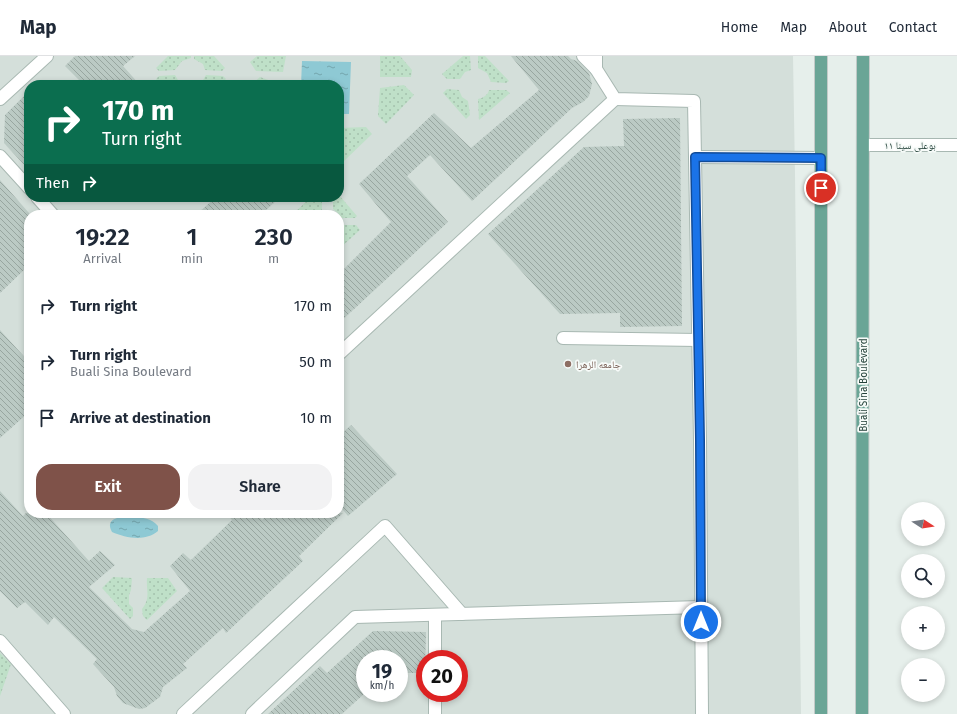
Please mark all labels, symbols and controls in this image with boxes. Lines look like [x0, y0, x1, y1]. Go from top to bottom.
text: Map [20, 16, 57, 39]
text: Home [721, 19, 758, 36]
text: Map [780, 19, 807, 36]
text: About [829, 19, 867, 36]
text: Contact [889, 19, 937, 36]
text: 170 m [102, 94, 174, 127]
icon: right [36, 96, 88, 148]
text: Turn right [102, 128, 182, 150]
street label: بوعلی سینا ۱۱ [884, 140, 936, 152]
pin [804, 171, 838, 205]
icon: right [78, 172, 100, 194]
text: Then [36, 174, 70, 192]
icon: arrive [810, 177, 832, 199]
text: 19:22 [75, 223, 130, 251]
text: 1 [187, 223, 198, 251]
text: 230 [254, 223, 293, 251]
text: Arrival [83, 251, 121, 266]
text: min [181, 251, 203, 266]
text: m [268, 251, 279, 266]
icon: right [36, 295, 58, 317]
text: Turn right [70, 297, 137, 315]
text: 170 m [294, 297, 332, 315]
street label: Buali Sina Boulevard [858, 338, 870, 432]
text: Turn right [70, 346, 137, 364]
icon: right [36, 351, 58, 373]
text: 50 m [299, 353, 332, 371]
marker: جامعه الزهرا [563, 359, 573, 369]
place label: جامعه الزهرا [576, 359, 621, 371]
text: Buali Sina Boulevard [70, 364, 192, 379]
icon: arrive [36, 407, 58, 429]
text: Arrive at destination [70, 409, 211, 427]
text: 10 m [300, 409, 332, 427]
button: Exit [36, 464, 180, 510]
button: Share [188, 464, 332, 510]
north arrow [901, 502, 945, 546]
map controls [901, 502, 945, 702]
button: search [901, 554, 945, 598]
position arrow [680, 601, 722, 643]
button: + [901, 606, 945, 650]
speed limit sign: 20 [416, 650, 468, 702]
button: − [901, 658, 945, 702]
text: 19 [372, 659, 392, 683]
text: km/h [370, 680, 394, 692]

